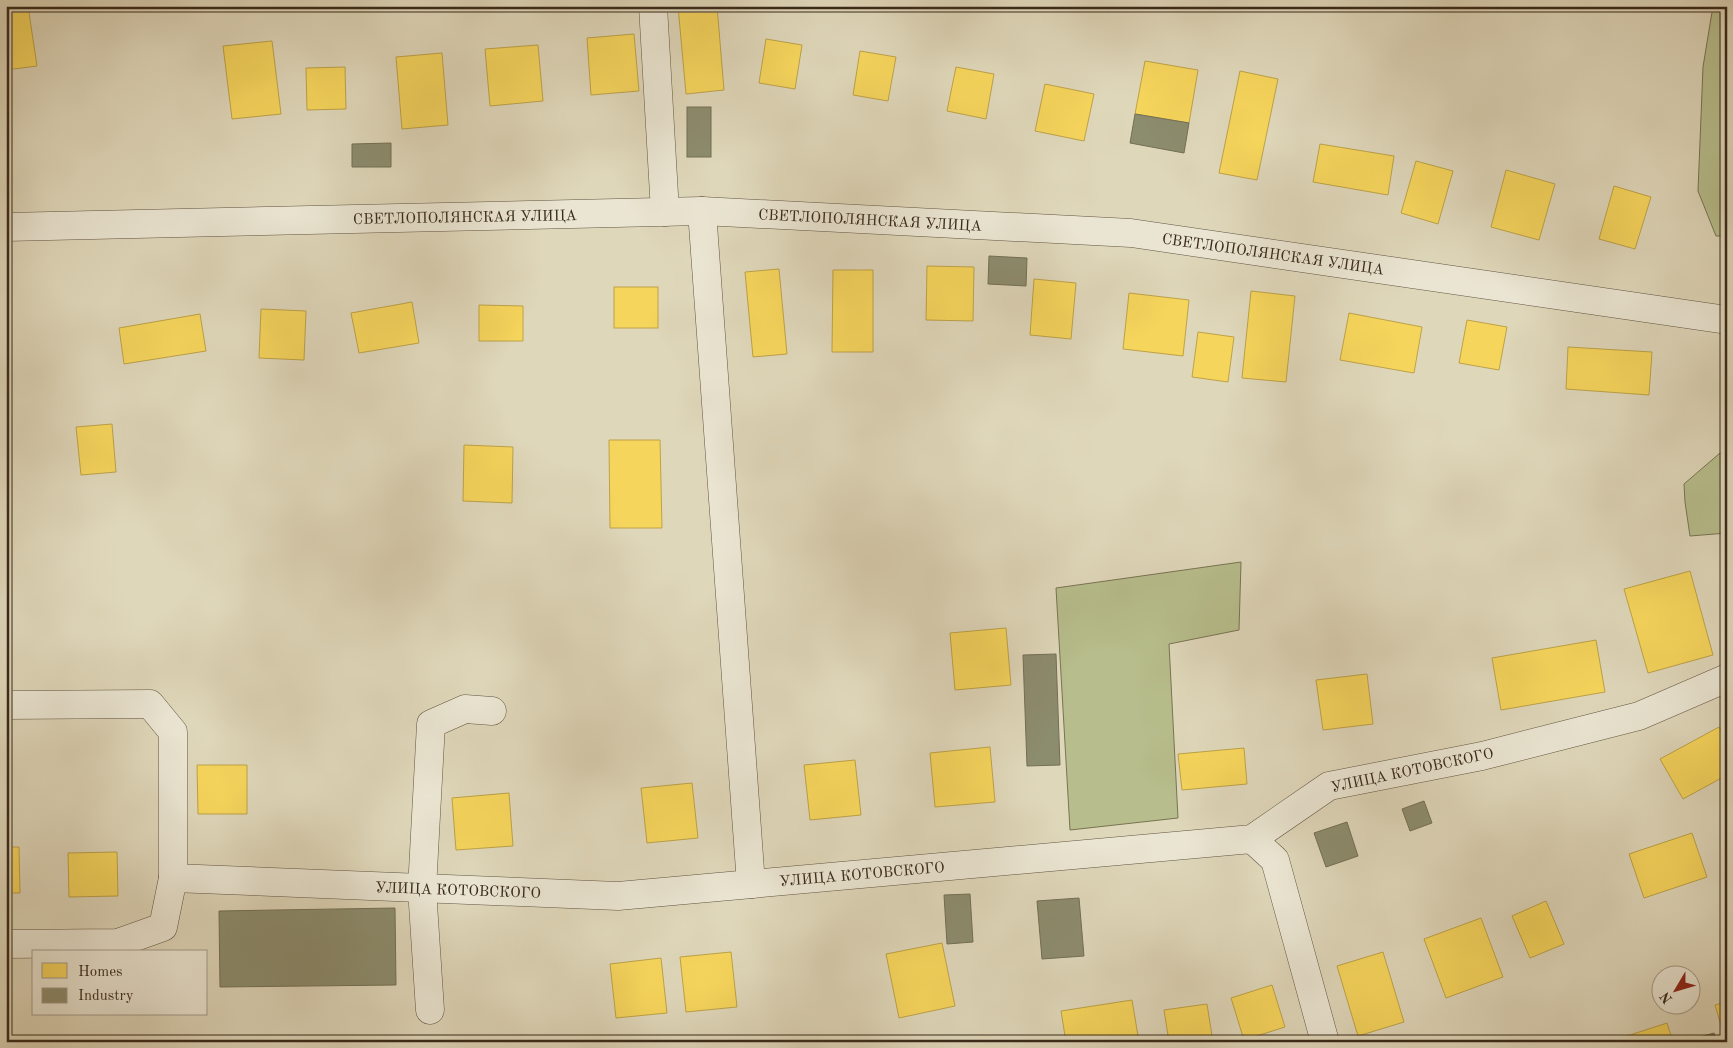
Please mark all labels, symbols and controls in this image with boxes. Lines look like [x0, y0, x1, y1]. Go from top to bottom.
street label: СВЕТЛОПОЛЯНСКАЯ УЛИЦА [758, 208, 983, 235]
street label: СВЕТЛОПОЛЯНСКАЯ УЛИЦА [353, 209, 578, 228]
street label: СВЕТЛОПОЛЯНСКАЯ УЛИЦА [1161, 232, 1385, 279]
street label: УЛИЦА КОТОВСКОГО [1330, 747, 1495, 796]
street label: УЛИЦА КОТОВСКОГО [779, 861, 945, 890]
street label: УЛИЦА КОТОВСКОГО [375, 881, 541, 902]
legend [32, 950, 208, 1016]
text: Homes [78, 965, 123, 980]
north arrow [1650, 966, 1700, 1016]
text: Industry [78, 989, 134, 1004]
text: N [1658, 989, 1675, 1006]

